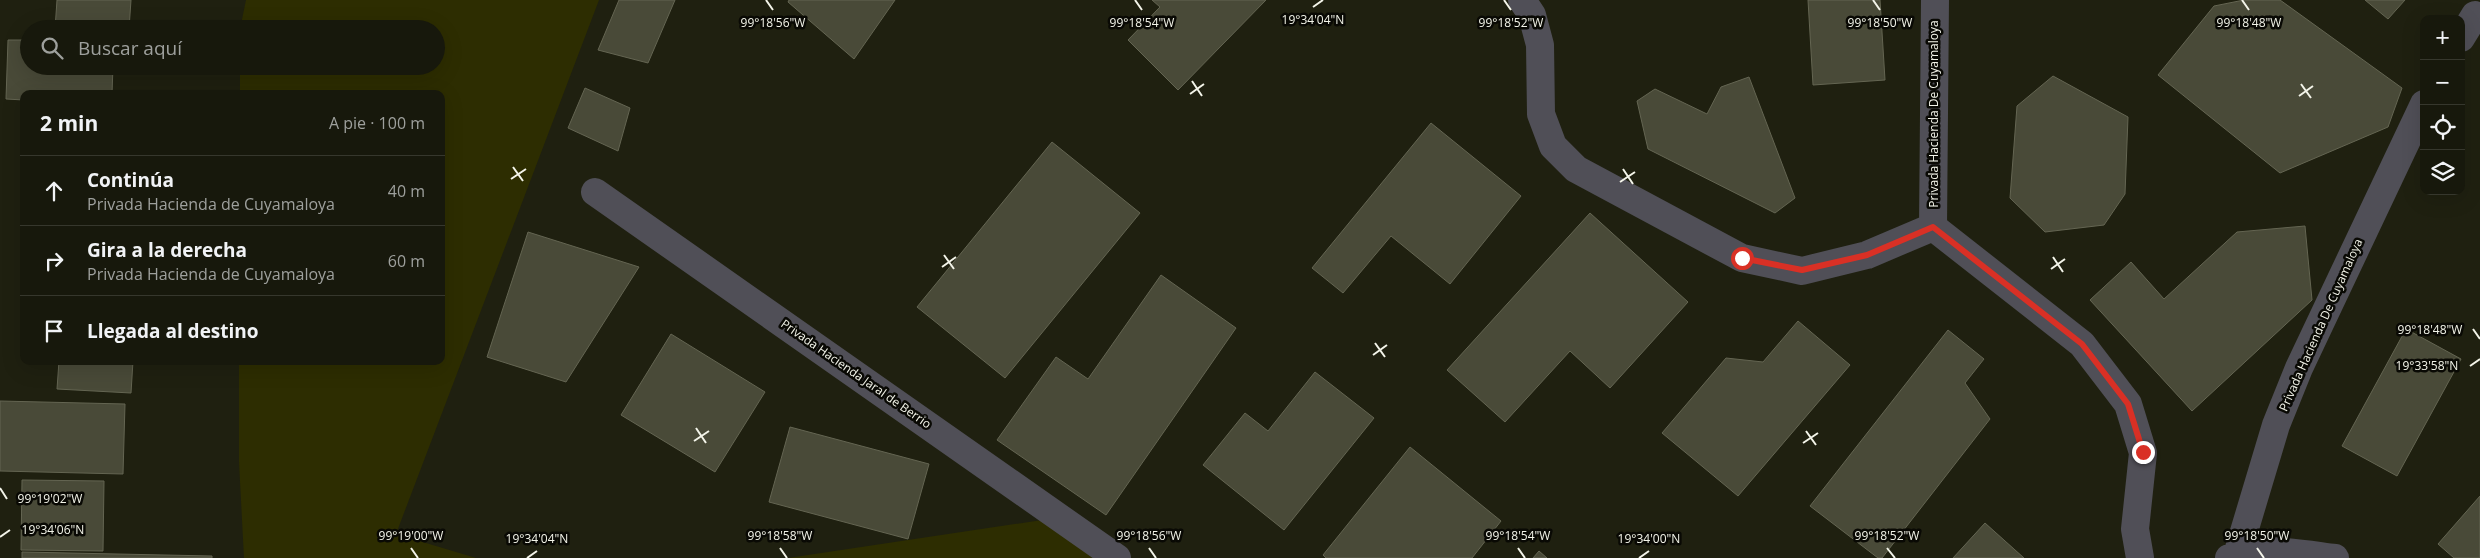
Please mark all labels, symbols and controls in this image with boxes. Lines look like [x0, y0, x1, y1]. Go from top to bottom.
text: 19°34'04"N [1282, 11, 1344, 28]
text: 99°18'56"W [741, 14, 805, 31]
text: 99°18'54"W [1110, 14, 1174, 31]
text: 99°18'52"W [1479, 14, 1543, 31]
text: 99°18'50"W [1848, 14, 1912, 31]
text: 99°18'48"W [2217, 14, 2281, 31]
map controls [2420, 15, 2465, 195]
button: + [2420, 15, 2465, 60]
search box [20, 20, 445, 75]
street label: Privada Hacienda De Cuyamaloya [1925, 20, 1942, 208]
icon: search [38, 34, 66, 62]
text: Buscar aquí [78, 35, 182, 61]
button: − [2420, 60, 2465, 105]
button: locate [2420, 105, 2465, 150]
text: 2 min [40, 109, 98, 137]
text: A pie · 100 m [329, 112, 425, 134]
button: layers [2420, 150, 2465, 195]
text: Continúa [87, 167, 174, 193]
icon: ahead [40, 177, 68, 205]
text: 40 m [388, 180, 425, 202]
text: Privada Hacienda de Cuyamaloya [87, 193, 335, 215]
street label: Privada Hacienda De Cuyamaloya [2275, 236, 2366, 414]
text: Gira a la derecha [87, 237, 247, 263]
icon: right [40, 247, 68, 275]
route start [1731, 247, 1754, 270]
text: 60 m [388, 250, 425, 272]
text: Privada Hacienda de Cuyamaloya [87, 263, 335, 285]
street label: Privada Hacienda Jaral de Berrio [778, 315, 935, 432]
icon: arrive [40, 317, 68, 345]
text: Llegada al destino [87, 318, 259, 344]
text: 99°18'48"W [2398, 321, 2462, 338]
text: 19°33'58"N [2396, 357, 2458, 374]
route end [2132, 441, 2155, 464]
text: 99°19'02"W [18, 490, 82, 507]
text: 19°34'06"N [22, 521, 84, 538]
text: 99°19'00"W [379, 527, 443, 544]
text: 99°18'58"W [748, 527, 812, 544]
text: 99°18'56"W [1117, 527, 1181, 544]
text: 99°18'54"W [1486, 527, 1550, 544]
text: 99°18'52"W [1855, 527, 1919, 544]
text: 99°18'50"W [2225, 527, 2289, 544]
text: 19°34'04"N [506, 530, 568, 547]
text: 19°34'00"N [1618, 530, 1680, 547]

